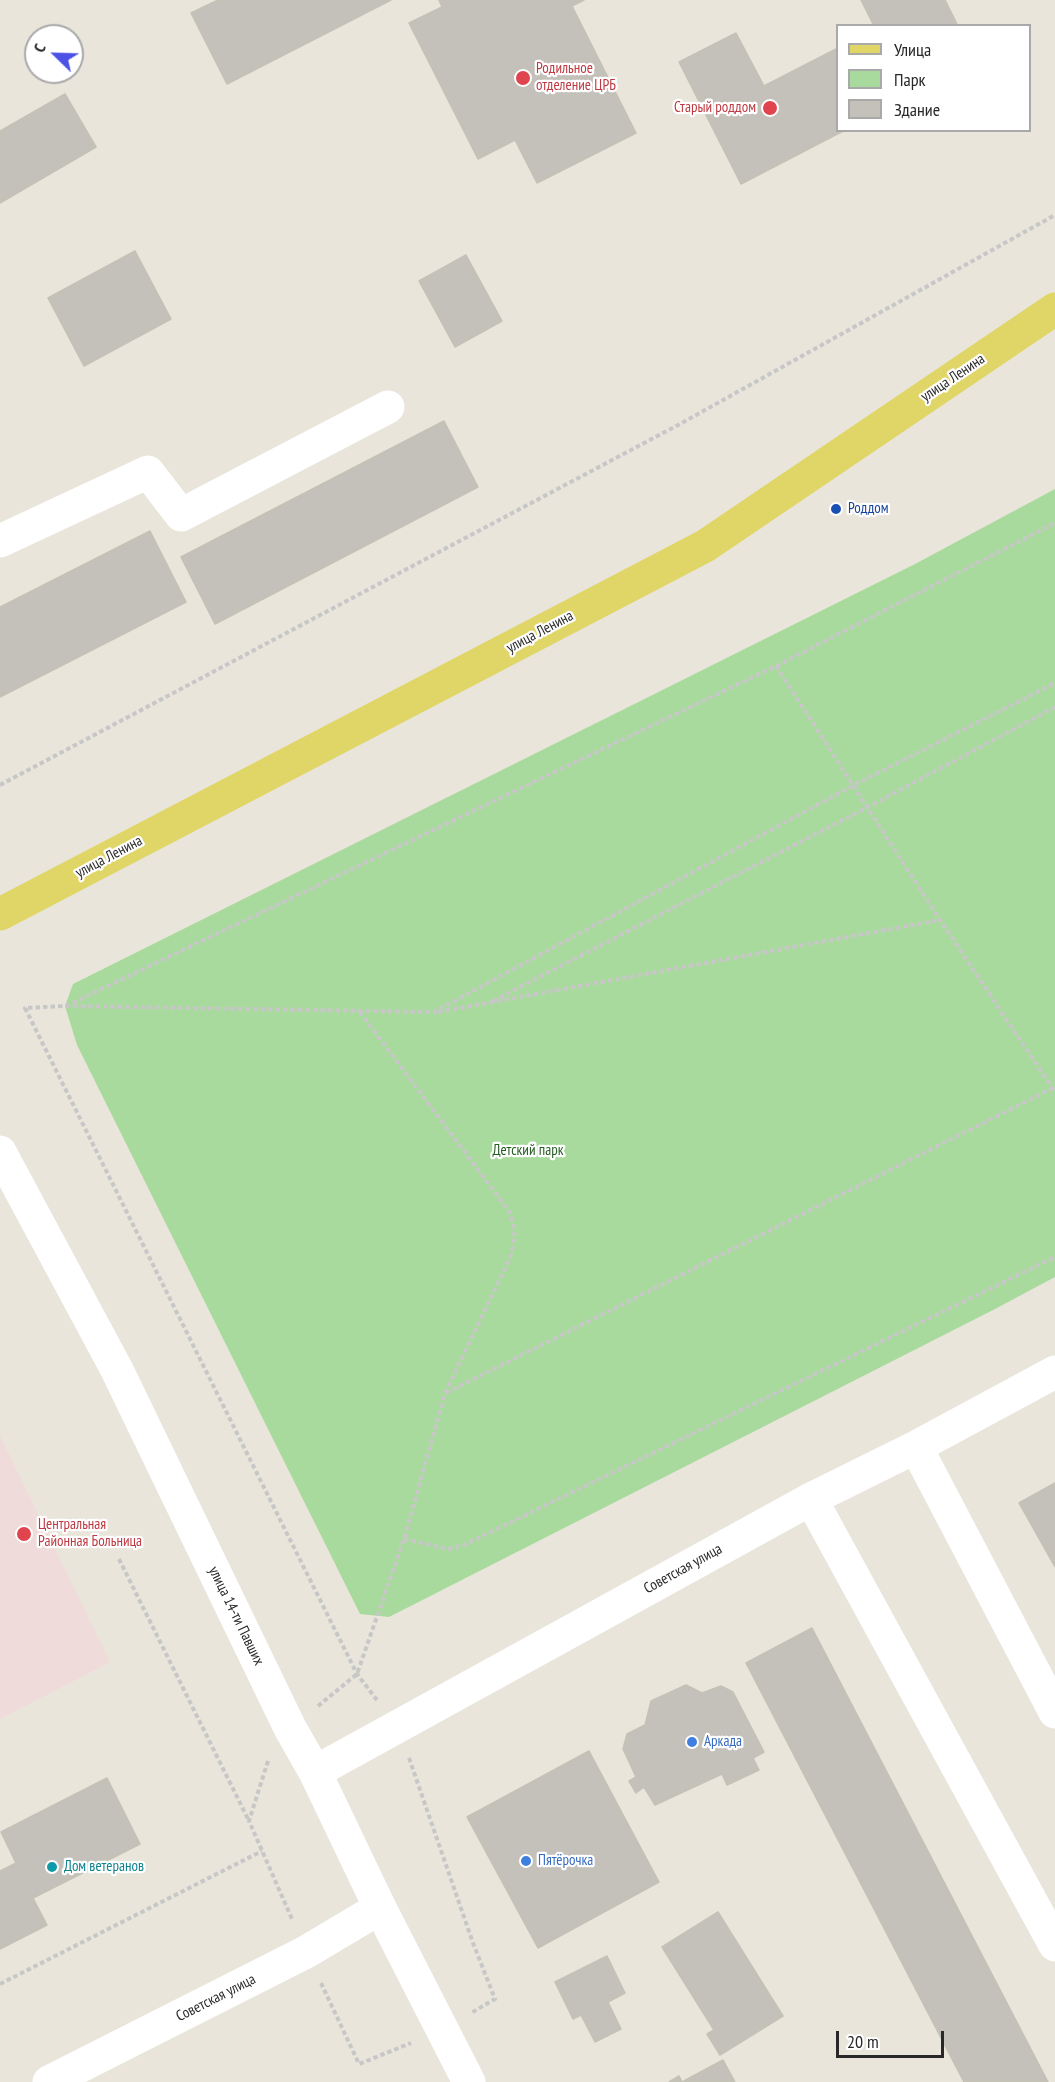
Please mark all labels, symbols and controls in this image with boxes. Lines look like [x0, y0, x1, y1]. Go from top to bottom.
north arrow [24, 24, 84, 84]
legend [836, 24, 1031, 132]
text: Улица [894, 38, 931, 61]
text: С [29, 40, 50, 55]
place label: Родильное отделение ЦРБ [536, 60, 616, 95]
text: Парк [894, 68, 925, 91]
marker: Родильное отделение ЦРБ [514, 69, 532, 87]
text: Здание [894, 98, 940, 121]
place label: Старый роддом [674, 99, 756, 117]
marker: Старый роддом [761, 99, 779, 117]
street label: улица Ленина [918, 350, 988, 406]
place label: Роддом [848, 500, 889, 518]
marker: Роддом [829, 502, 843, 516]
street label: улица Ленина [503, 607, 577, 657]
street label: улица Ленина [72, 832, 146, 882]
park label: Детский парк [493, 1142, 563, 1160]
place label: Центральная Районная Больница [38, 1516, 142, 1551]
marker: Центральная Районная Больница [15, 1525, 33, 1543]
street label: Советская улица [641, 1540, 725, 1598]
street label: улица 14-ти Павших [204, 1564, 268, 1668]
place label: Аркада [704, 1733, 742, 1751]
marker: Аркада [685, 1735, 699, 1749]
place label: Пятёрочка [538, 1852, 593, 1870]
marker: Пятёрочка [519, 1854, 533, 1868]
place label: Дом ветеранов [64, 1858, 144, 1876]
marker: Дом ветеранов [45, 1860, 59, 1874]
street label: Советская улица [173, 1970, 259, 2026]
scale bar [839, 2019, 947, 2057]
text: 20 m [847, 2030, 879, 2053]

